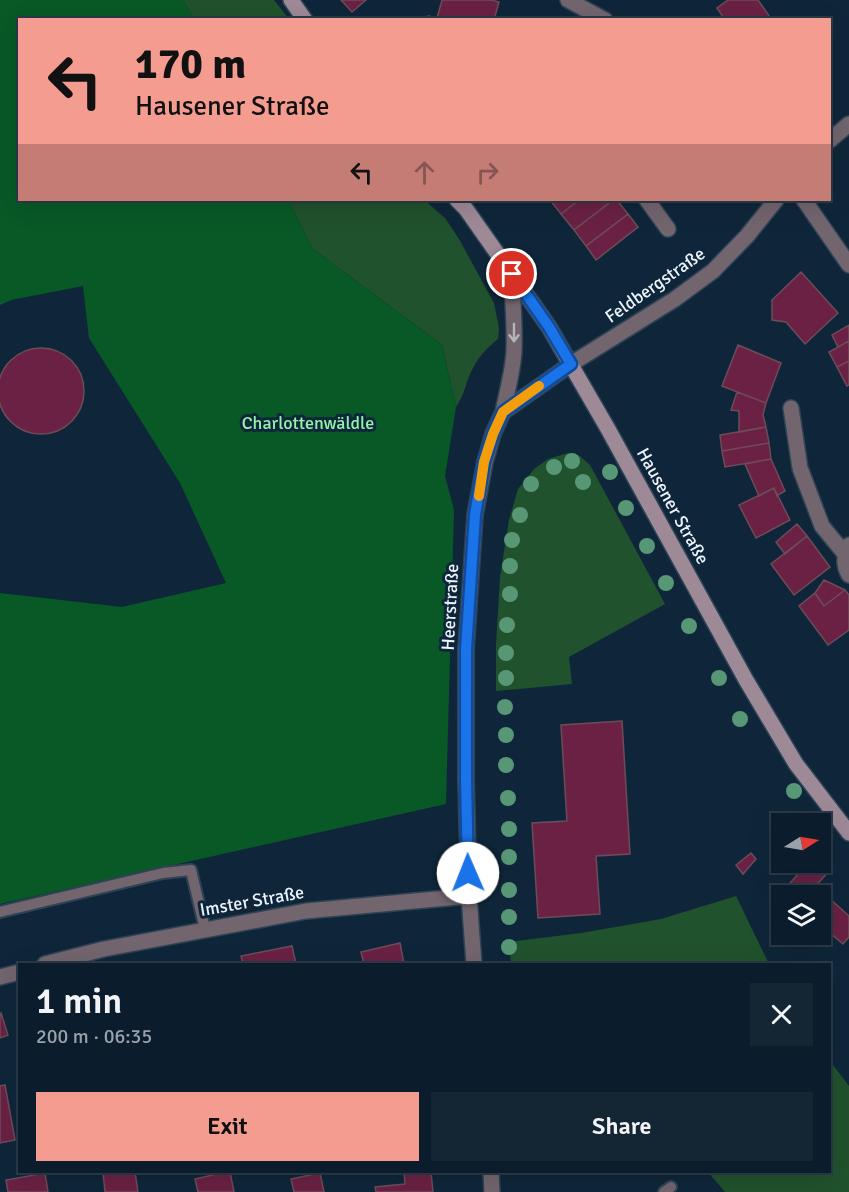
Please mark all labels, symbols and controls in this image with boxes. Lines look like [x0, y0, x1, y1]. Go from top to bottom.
text: 170 m [135, 39, 246, 90]
icon: left [36, 42, 114, 120]
text: Hausener Straße [135, 90, 329, 123]
icon: left [345, 156, 378, 189]
icon: ahead [408, 156, 441, 189]
icon: right [471, 156, 504, 189]
street label: Feldbergstraße [601, 242, 709, 328]
pin [486, 248, 537, 299]
icon: arrive [495, 257, 528, 290]
one-way arrow [508, 322, 520, 342]
park label: Charlottenwäldle [242, 412, 374, 434]
street label: Hausener Straße [632, 444, 714, 568]
street label: Heerstraße [437, 563, 463, 651]
north arrow [771, 813, 831, 873]
map controls [771, 813, 831, 945]
position arrow [436, 841, 500, 905]
street label: Imster Straße [198, 881, 306, 921]
button: layers [771, 885, 831, 945]
text: 1 min [36, 979, 122, 1024]
button: close [750, 983, 813, 1046]
text: 200 m · 06:35 [36, 1024, 152, 1049]
button: Exit [36, 1092, 419, 1161]
button: Share [431, 1092, 813, 1161]

